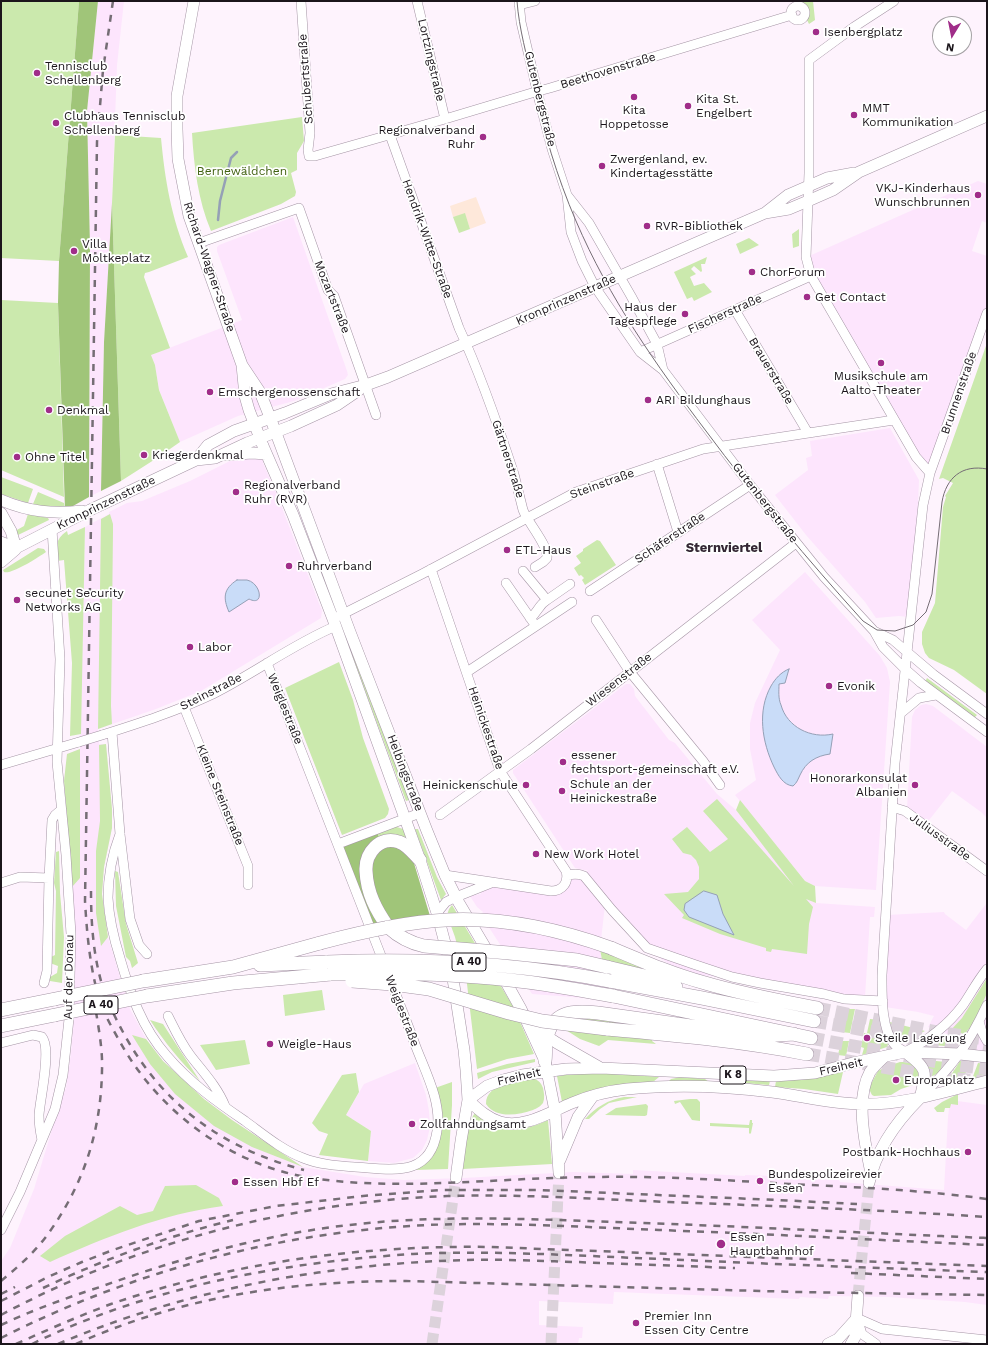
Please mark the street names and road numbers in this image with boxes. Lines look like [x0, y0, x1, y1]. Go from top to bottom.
street label: Lortzingstraße [414, 17, 448, 103]
street label: Schubertstraße [296, 33, 316, 125]
street label: Gutenbergstraße [521, 50, 559, 148]
street label: Beethovenstraße [559, 50, 657, 92]
street label: Hendrik-Witte-Straße [399, 177, 455, 301]
street label: Richard-Wagner-Straße [180, 200, 238, 334]
street label: Mozartstraße [311, 259, 353, 335]
street label: Kronprinzenstraße [514, 271, 618, 329]
street label: Fischerstraße [686, 291, 764, 337]
street label: Brauerstraße [745, 335, 797, 407]
street label: Brunnenstraße [938, 350, 980, 436]
street label: Gärtnerstraße [489, 418, 527, 500]
street label: Gutenbergstraße [729, 460, 801, 546]
street label: Steinstraße [568, 466, 636, 502]
street label: Kronprinzenstraße [54, 473, 158, 533]
street label: Schäferstraße [632, 509, 708, 567]
street label: Wiesenstraße [583, 650, 655, 710]
street label: Steinstraße [178, 670, 244, 714]
street label: Weiglestraße [264, 671, 306, 747]
street label: Heinickestraße [465, 685, 507, 771]
street label: Helbingstraße [384, 733, 426, 813]
street label: Kleine Steinstraße [193, 742, 247, 848]
street label: Juliusstraße [907, 810, 973, 864]
street label: Auf der Donau [61, 934, 77, 1020]
road number: A 40 [452, 953, 486, 971]
street label: Weiglestraße [382, 973, 422, 1049]
road number: A 40 [84, 996, 118, 1014]
street label: Freiheit [818, 1055, 864, 1079]
street label: Freiheit [496, 1065, 542, 1089]
road number: K 8 [720, 1066, 746, 1084]

